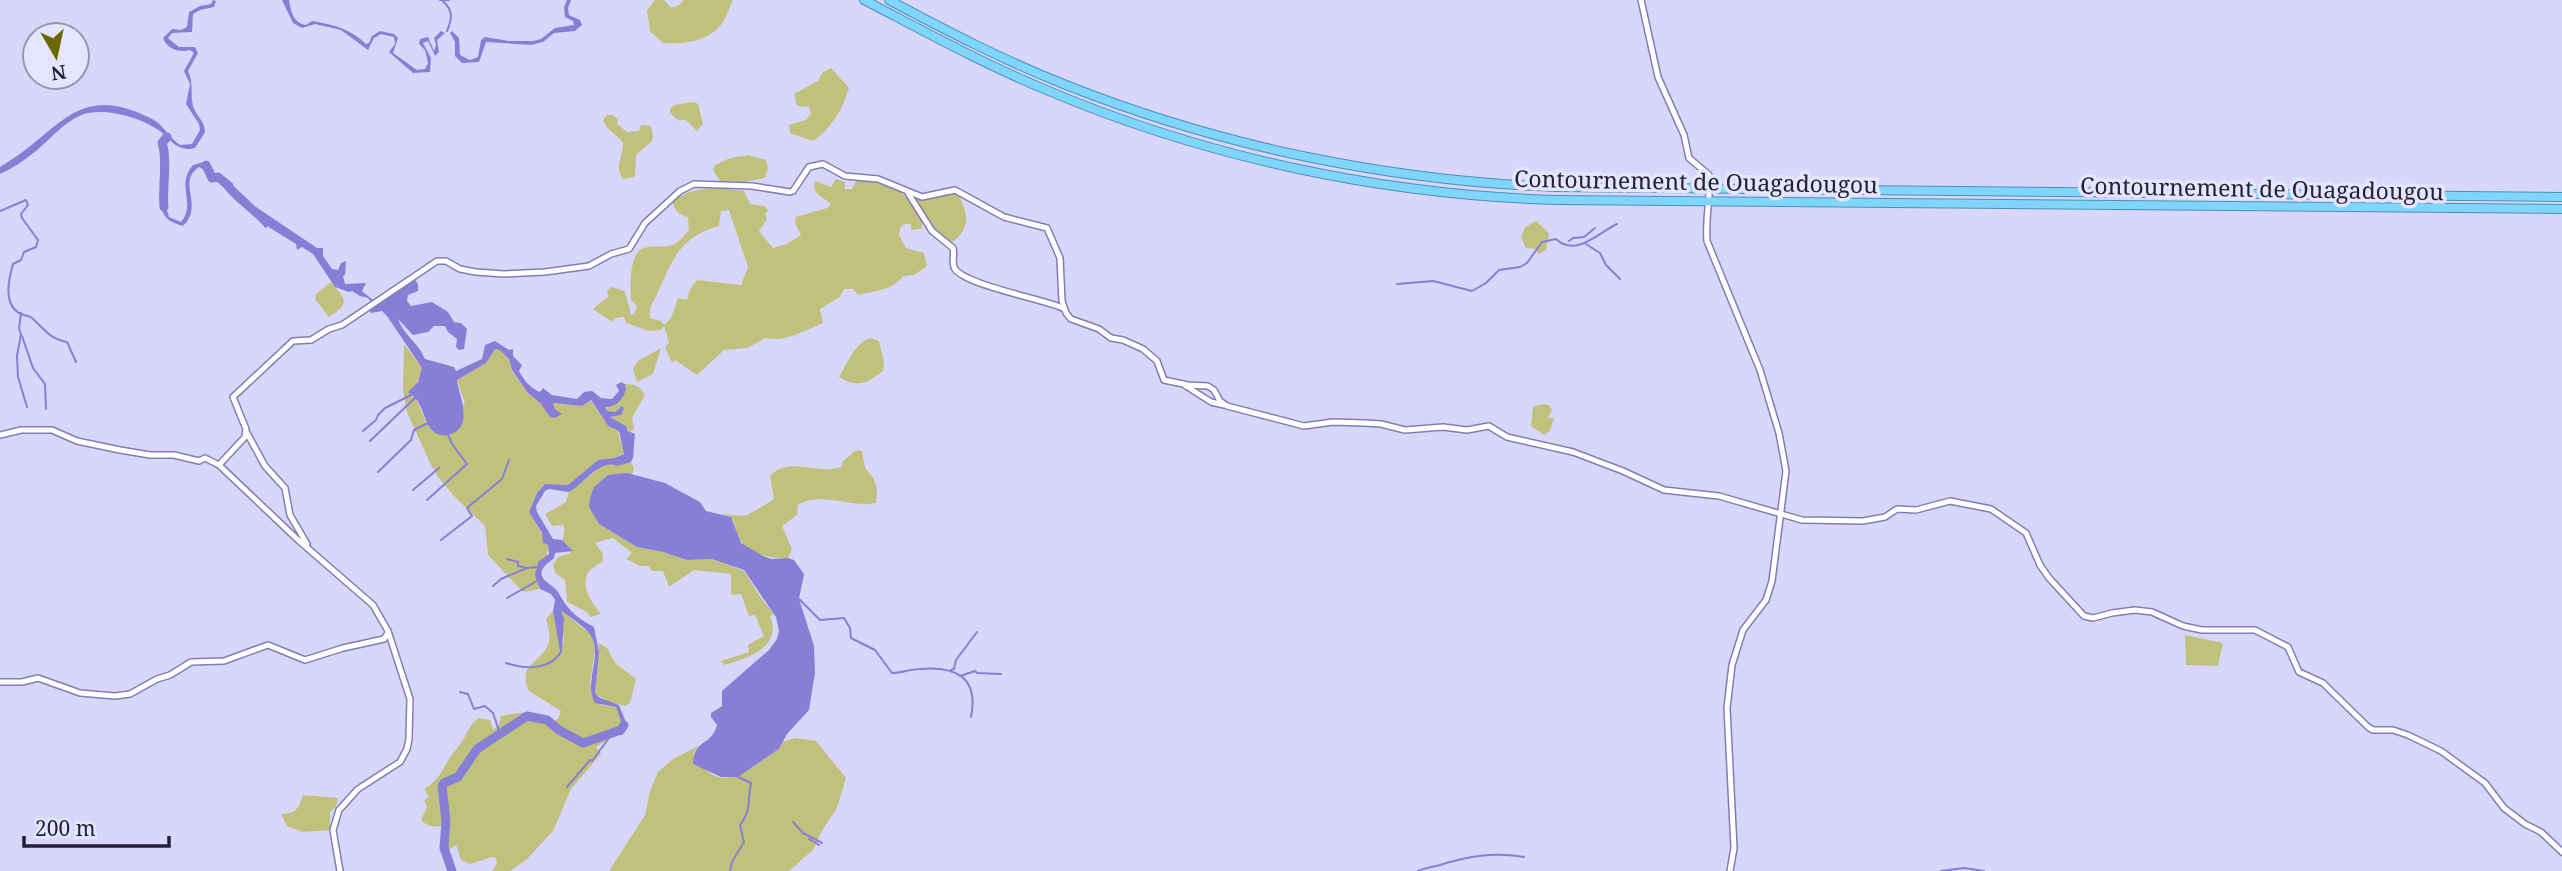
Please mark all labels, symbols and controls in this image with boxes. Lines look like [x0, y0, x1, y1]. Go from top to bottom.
north arrow [21, 21, 91, 91]
text: N [49, 59, 68, 87]
street label: Contournement de Ouagadougou [1514, 162, 1879, 200]
street label: Contournement de Ouagadougou [2080, 169, 2445, 207]
scale bar [24, 804, 170, 848]
text: 200 m [35, 814, 96, 842]

